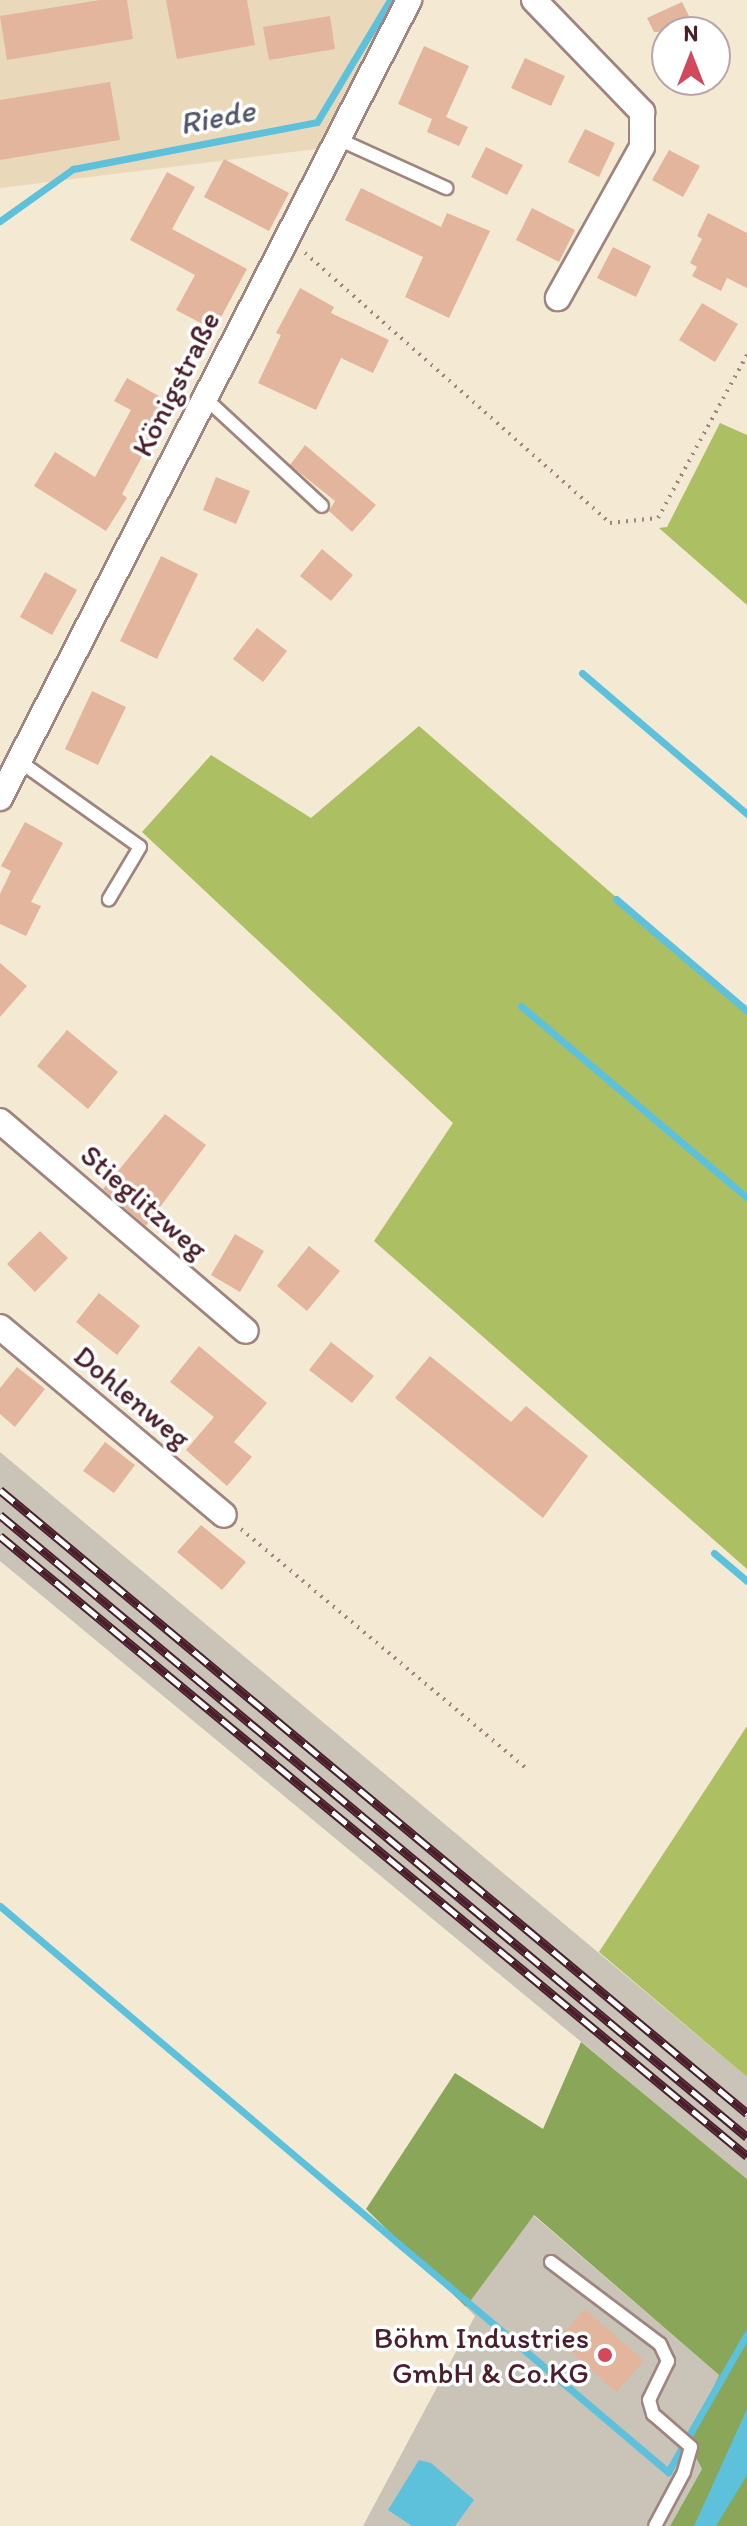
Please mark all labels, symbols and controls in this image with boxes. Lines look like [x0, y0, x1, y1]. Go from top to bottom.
north arrow [651, 16, 731, 96]
text: N [684, 20, 698, 47]
water label: Riede [176, 91, 258, 143]
street label: Königstraße [124, 305, 228, 463]
street label: Stieglitzweg [73, 1137, 215, 1267]
street label: Dohlenweg [66, 1338, 198, 1456]
place label: Böhm Industries GmbH & Co.KG [375, 2320, 589, 2390]
marker: Böhm Industries GmbH & Co.KG [596, 2346, 614, 2364]

